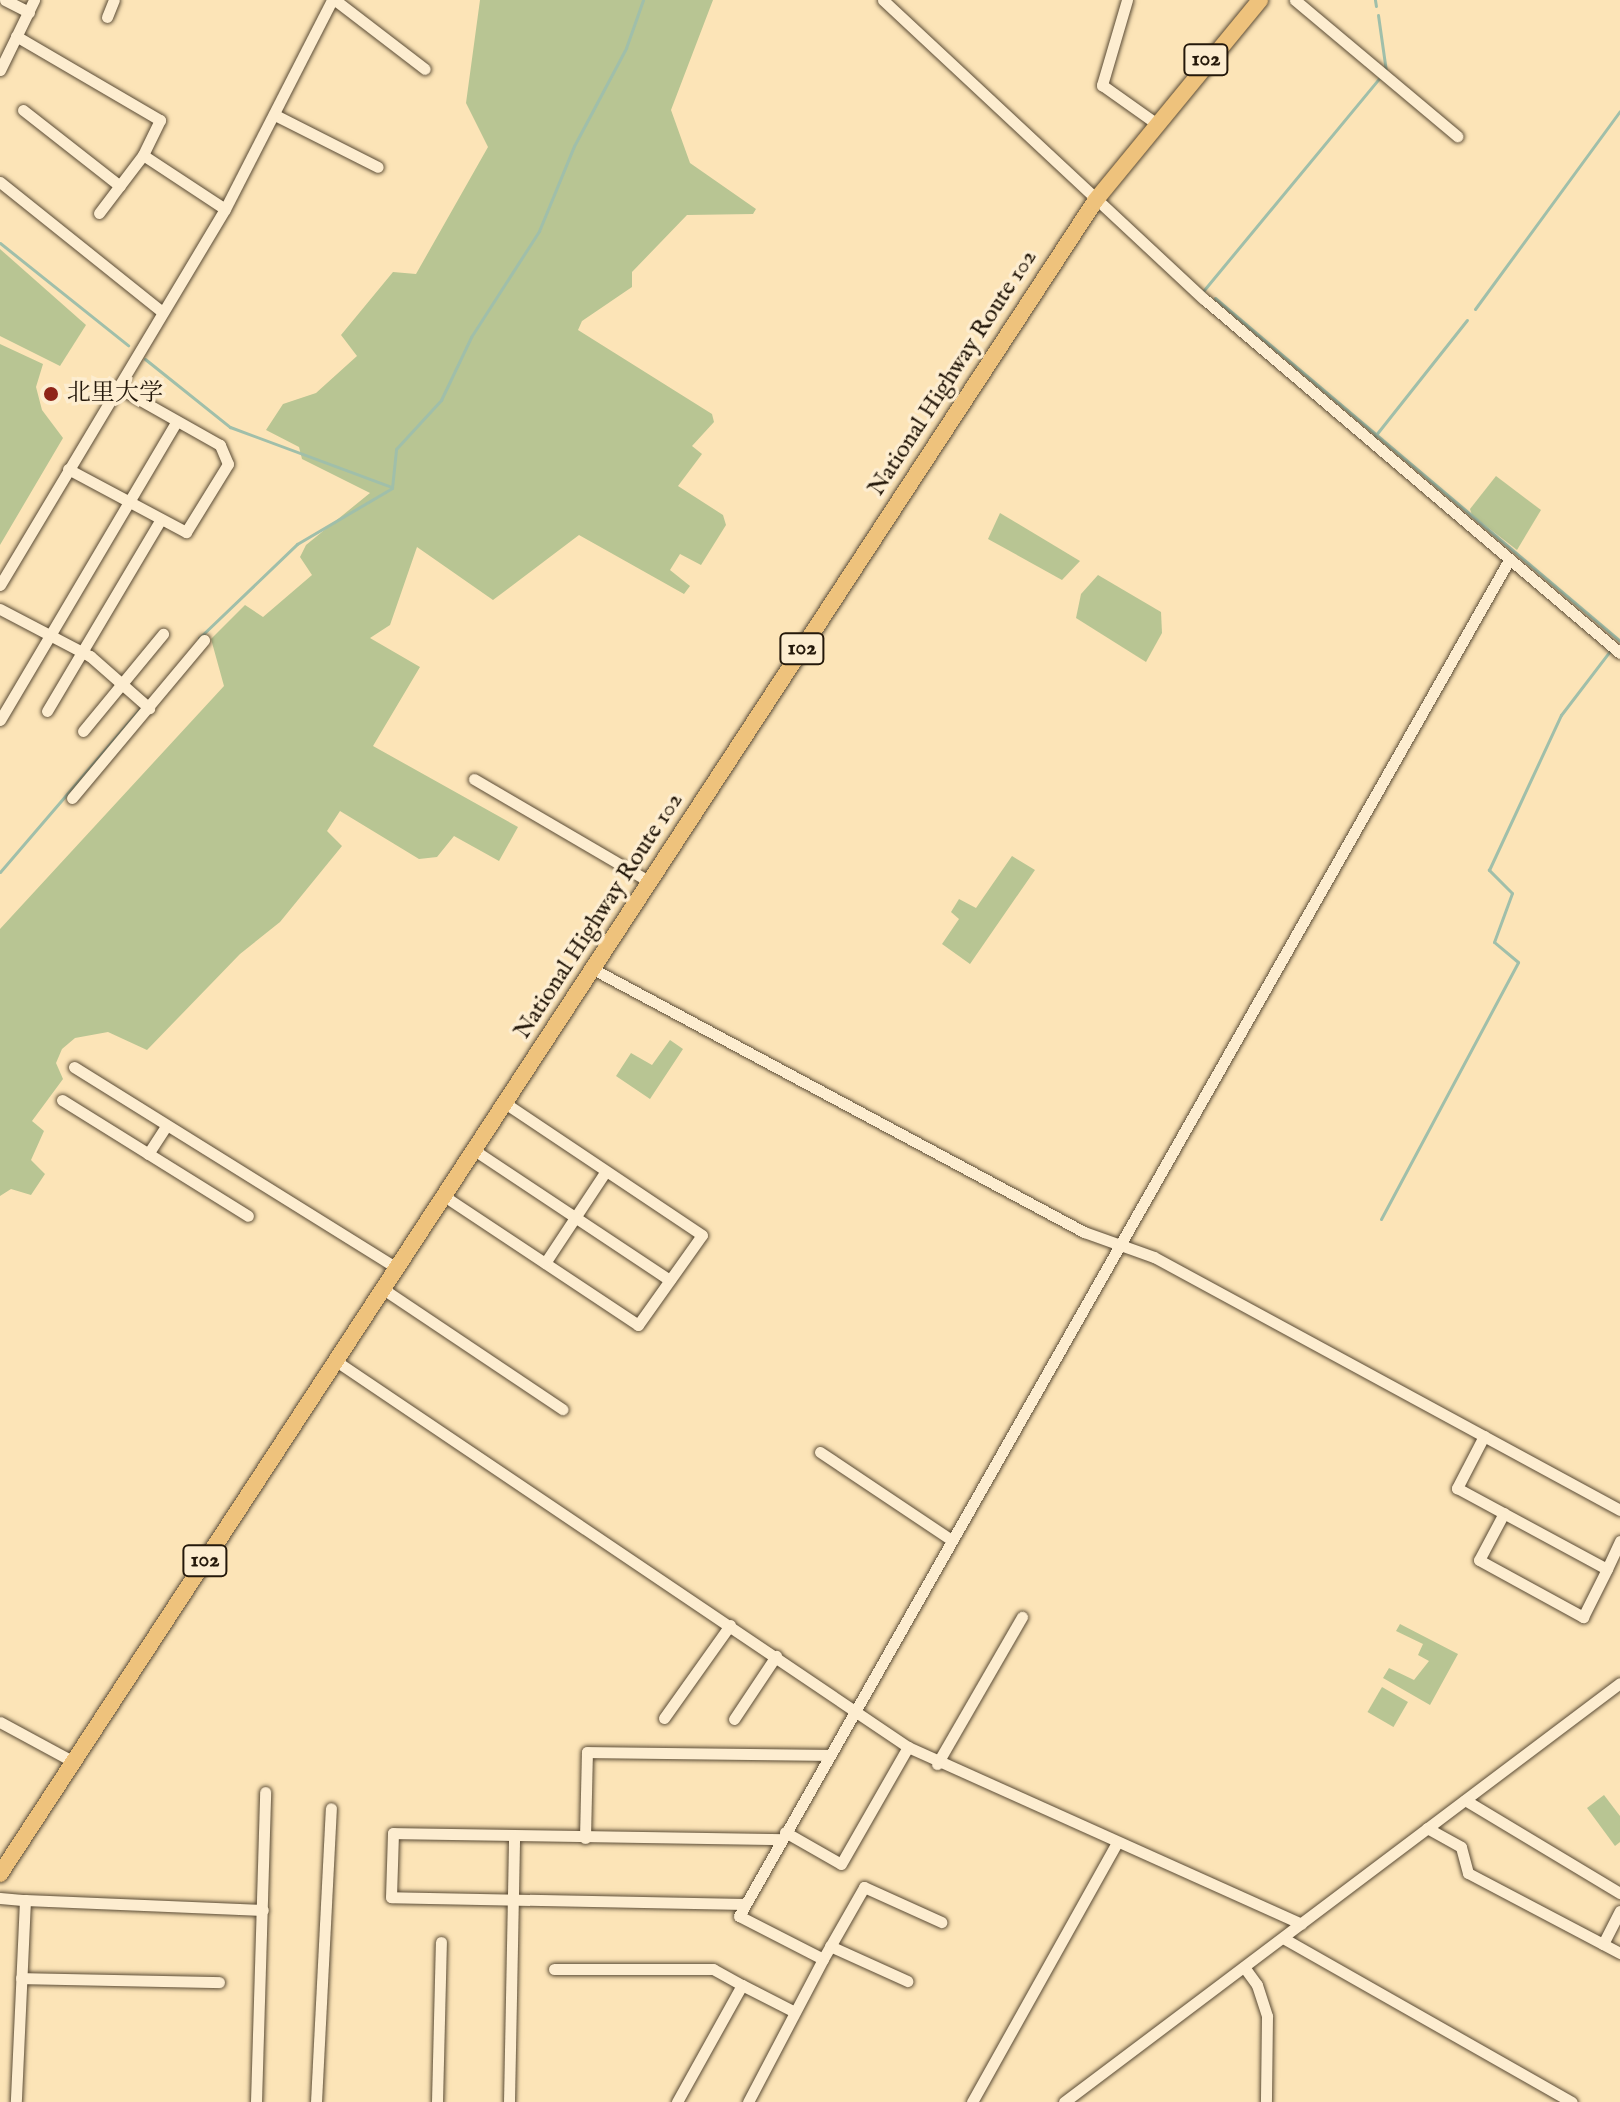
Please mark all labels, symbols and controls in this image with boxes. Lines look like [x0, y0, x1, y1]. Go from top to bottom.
road number: 102 [1182, 42, 1230, 78]
street label: National Highway Route 102 [862, 244, 1044, 502]
place label: 北里大学 [67, 380, 163, 408]
marker: 北里大学 [42, 385, 60, 403]
road number: 102 [778, 631, 826, 667]
street label: National Highway Route 102 [508, 787, 690, 1045]
road number: 102 [181, 1543, 229, 1579]

